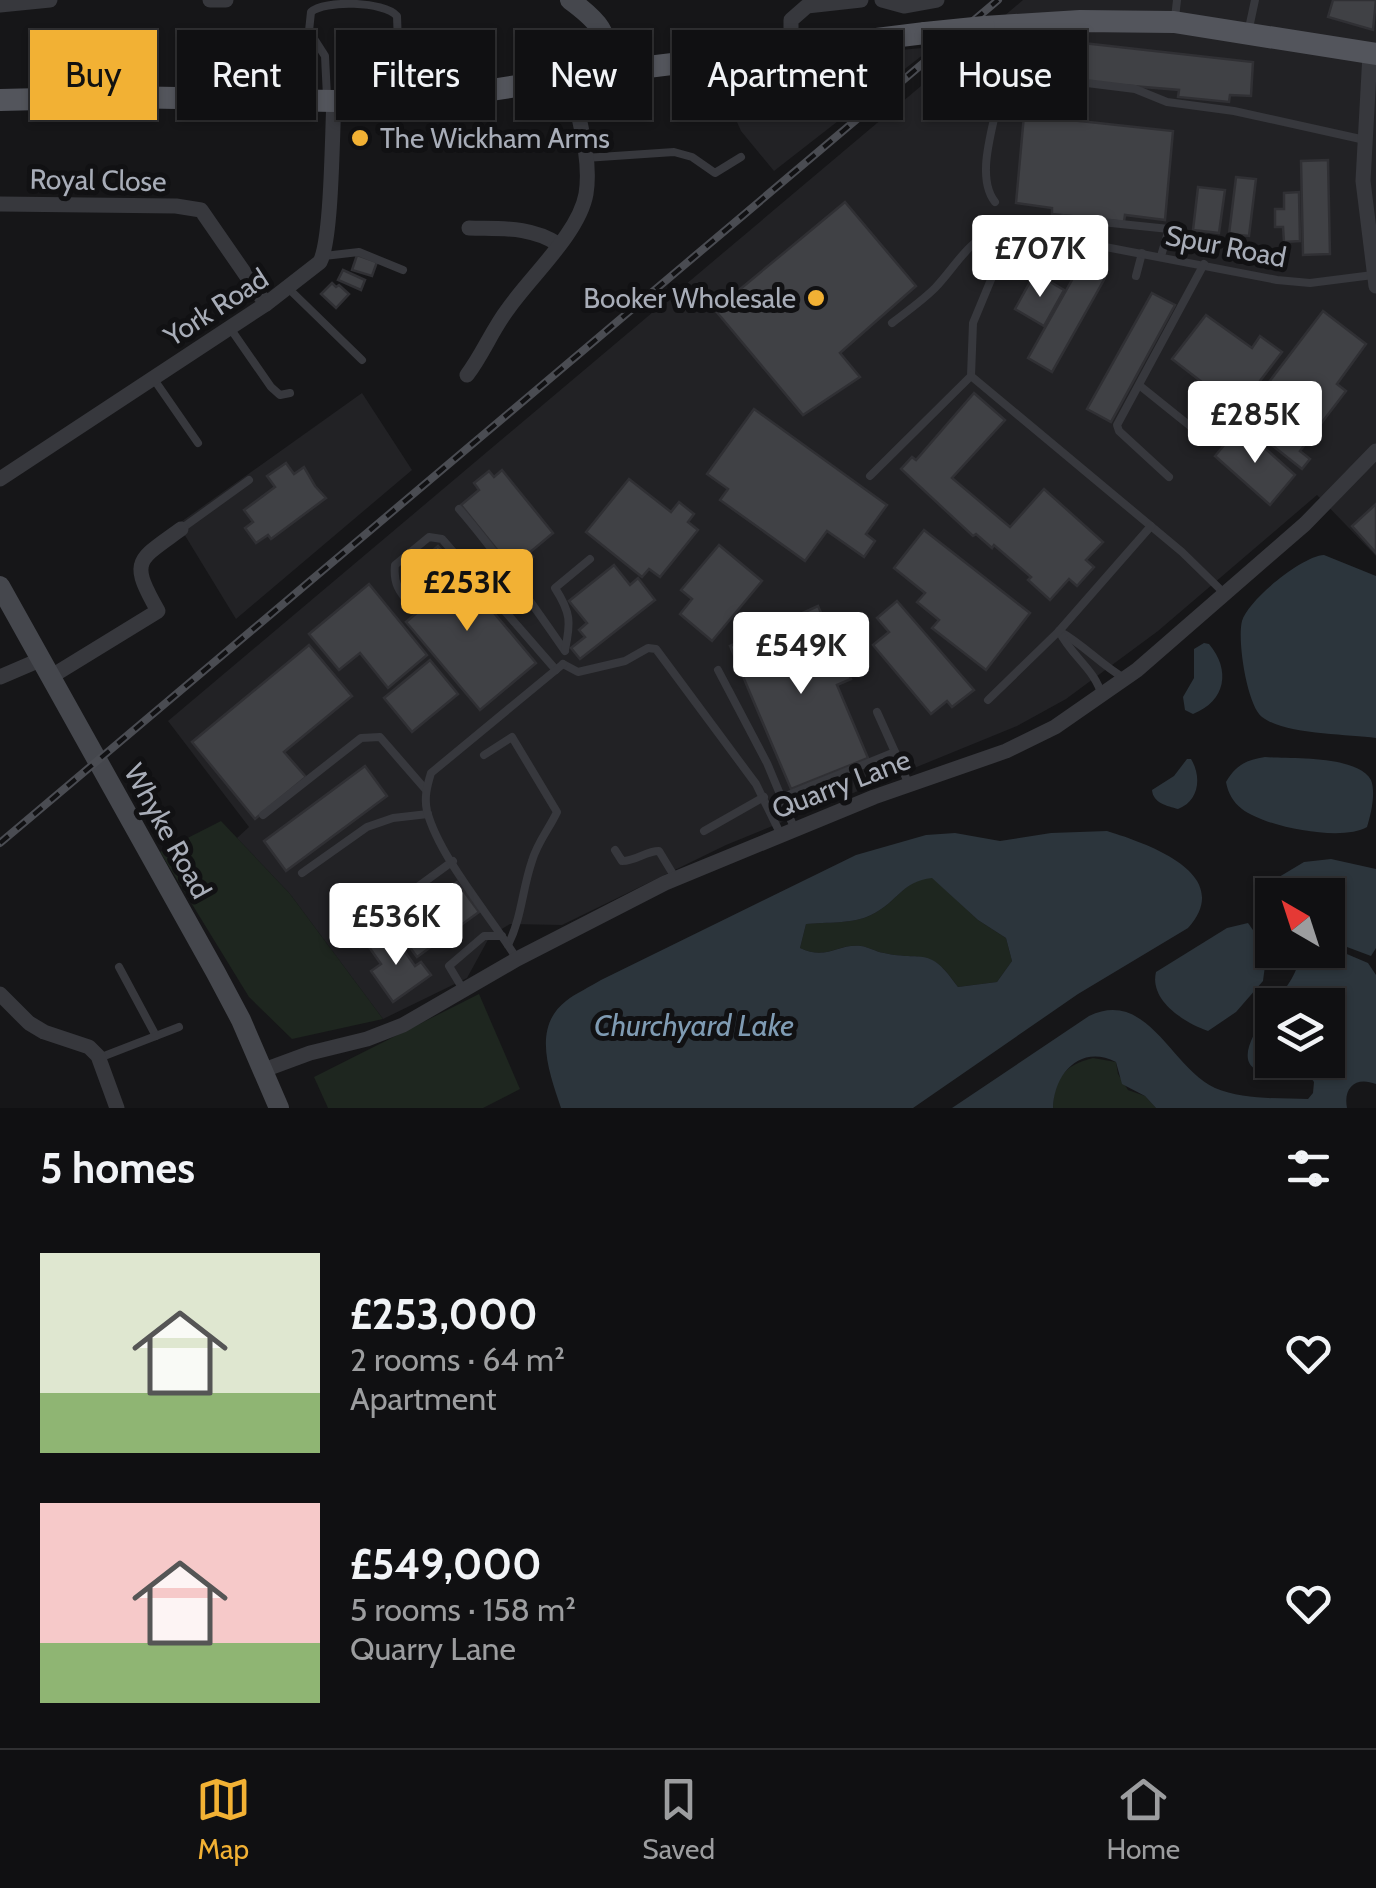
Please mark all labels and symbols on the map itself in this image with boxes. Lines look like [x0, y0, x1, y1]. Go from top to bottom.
place label: The Wickham Arms [380, 121, 610, 155]
marker: The Wickham Arms [349, 127, 371, 149]
street label: Royal Close [29, 162, 167, 198]
pin: £707K [970, 215, 1110, 300]
street label: Spur Road [1163, 218, 1289, 274]
street label: York Road [157, 261, 274, 354]
place label: Booker Wholesale [583, 281, 796, 315]
marker: Booker Wholesale [805, 287, 827, 309]
pin: £285K [1185, 381, 1325, 466]
pin: £253K [397, 549, 537, 634]
pin: £549K [731, 612, 871, 697]
street label: Quarry Lane [767, 742, 915, 826]
street label: Whyke Road [117, 758, 219, 904]
north arrow [1255, 878, 1345, 968]
pin: £536K [326, 883, 466, 968]
water label: Churchyard Lake [594, 1007, 794, 1044]

